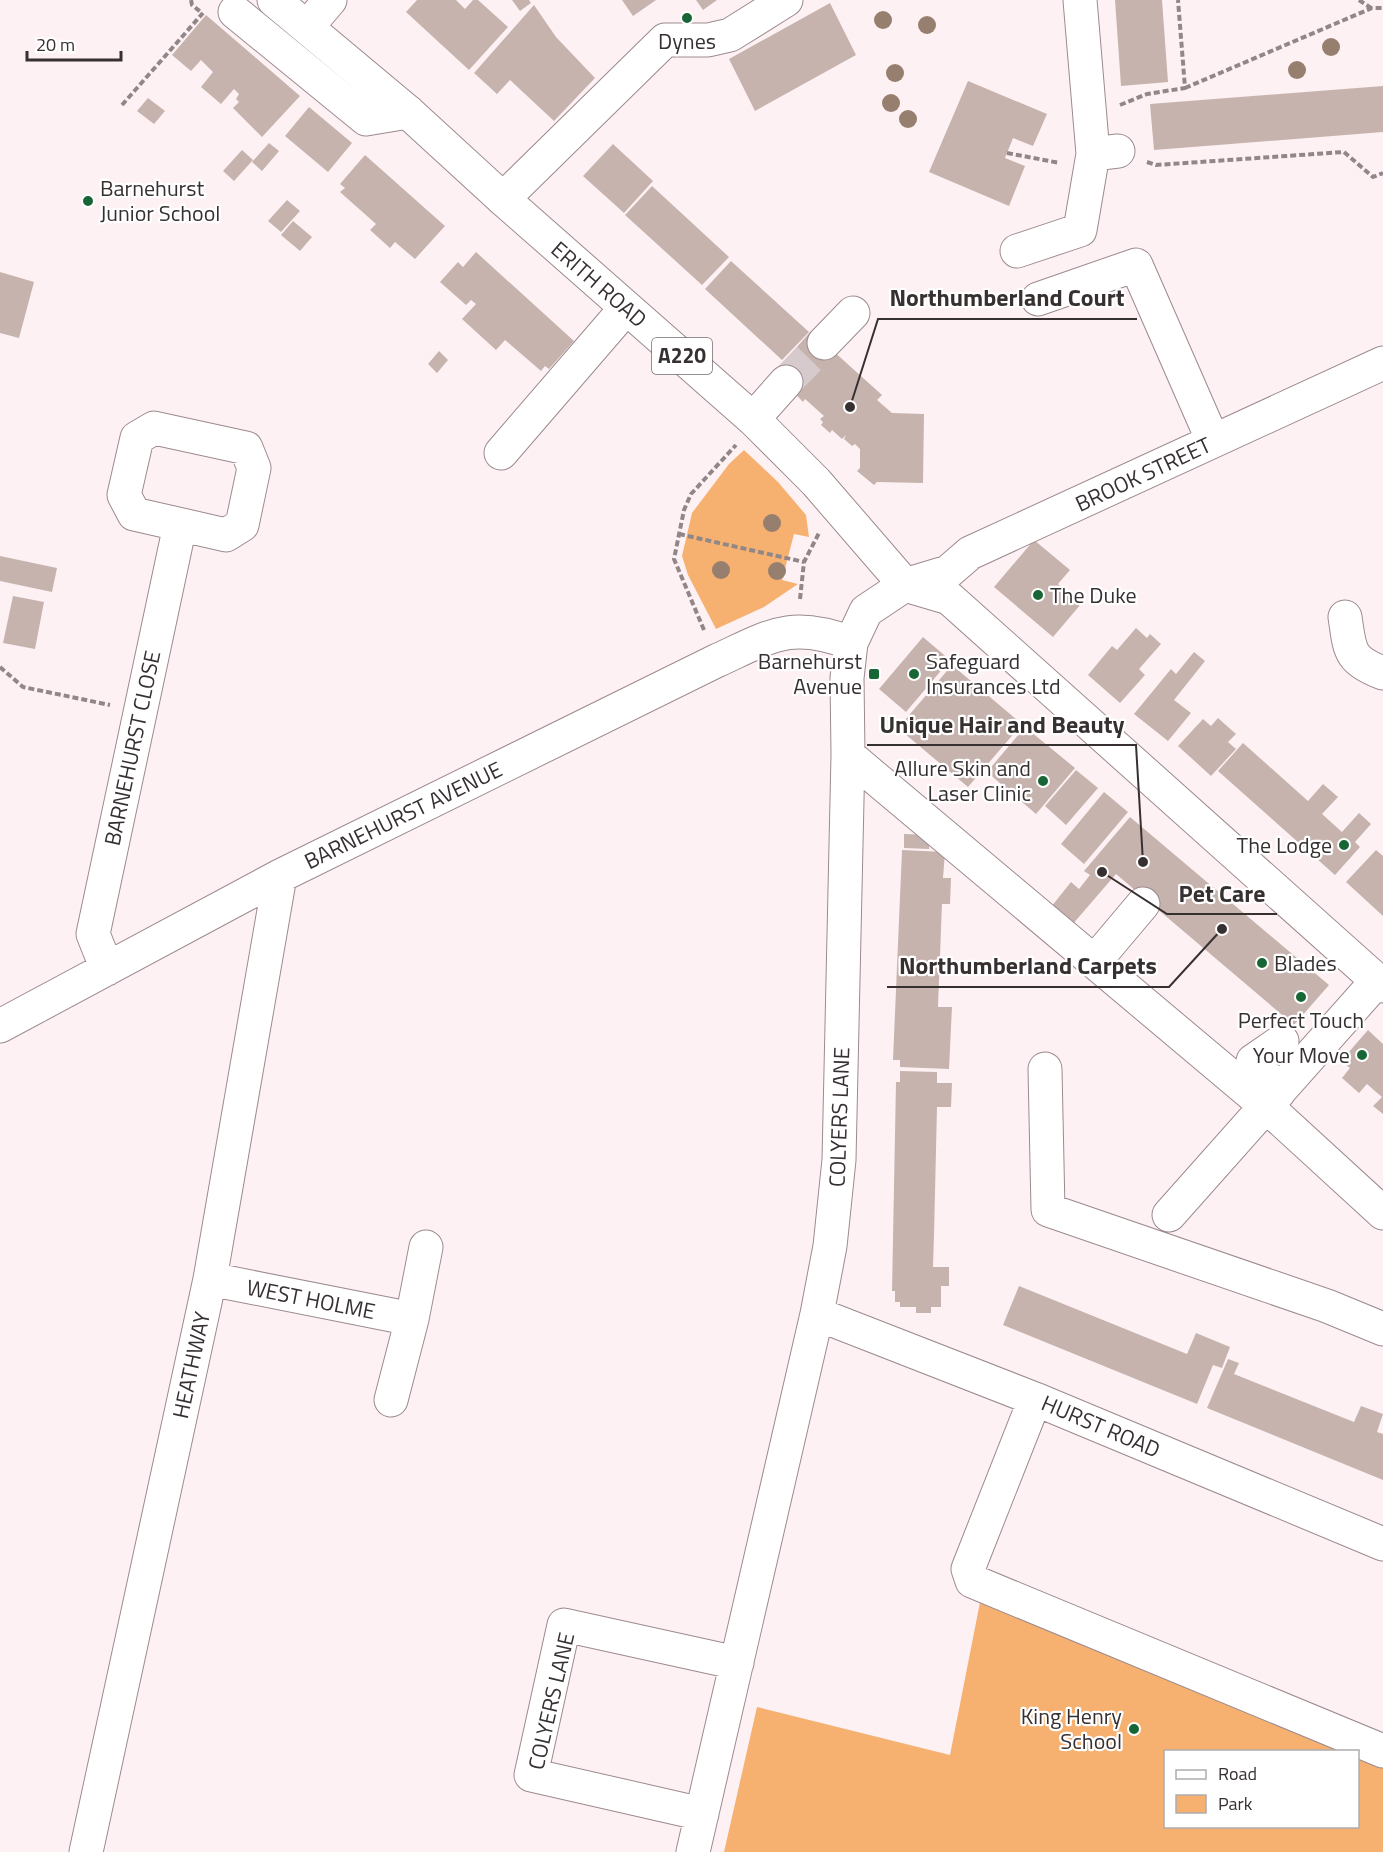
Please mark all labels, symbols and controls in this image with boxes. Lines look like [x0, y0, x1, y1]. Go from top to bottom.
marker: Dynes [680, 11, 694, 25]
scale bar [27, 24, 122, 62]
place label: Dynes [658, 24, 716, 58]
text: 20 m [36, 31, 75, 58]
place label: Barnehurst Junior School [100, 171, 220, 230]
marker: Barnehurst Junior School [81, 194, 95, 208]
street label: ERITH ROAD [544, 233, 654, 335]
callout: Northumberland Court [878, 277, 1137, 319]
text: Northumberland Court [890, 279, 1125, 315]
road number: A220 [652, 338, 712, 374]
street label: BROOK STREET [1069, 427, 1217, 520]
place label: The Duke [1050, 578, 1137, 612]
marker: The Duke [1031, 588, 1045, 602]
place label: Barnehurst Avenue [758, 644, 862, 703]
place label: Safeguard Insurances Ltd [926, 644, 1061, 703]
street label: BARNEHURST CLOSE [95, 647, 169, 849]
marker: Barnehurst Avenue [867, 667, 881, 681]
marker: Safeguard Insurances Ltd [907, 667, 921, 681]
callout: Unique Hair and Beauty [867, 703, 1136, 745]
text: Unique Hair and Beauty [880, 706, 1124, 742]
place label: Allure Skin and Laser Clinic [894, 751, 1031, 810]
street label: BARNEHURST AVENUE [298, 752, 508, 878]
marker: Allure Skin and Laser Clinic [1036, 774, 1050, 788]
place label: The Lodge [1237, 828, 1332, 862]
marker: The Lodge [1337, 838, 1351, 852]
callout: Pet Care [1167, 872, 1277, 914]
text: Pet Care [1179, 875, 1265, 911]
callout: Northumberland Carpets [887, 945, 1169, 987]
place label: Blades [1274, 946, 1337, 980]
text: Northumberland Carpets [899, 947, 1157, 983]
marker: Blades [1255, 956, 1269, 970]
marker: Perfect Touch [1294, 990, 1308, 1004]
place label: Perfect Touch [1238, 1003, 1364, 1037]
place label: Your Move [1253, 1038, 1350, 1072]
street label: COLYERS LANE [820, 1047, 858, 1187]
marker: Your Move [1355, 1048, 1369, 1062]
street label: WEST HOLME [244, 1270, 378, 1328]
street label: HEATHWAY [163, 1308, 219, 1422]
street label: HURST ROAD [1036, 1386, 1166, 1466]
street label: COLYERS LANE [519, 1629, 583, 1773]
place label: King Henry School [1021, 1699, 1122, 1758]
marker: King Henry School [1127, 1722, 1141, 1736]
legend [1164, 1750, 1359, 1828]
text: Road [1218, 1760, 1257, 1787]
text: Park [1218, 1790, 1253, 1817]

